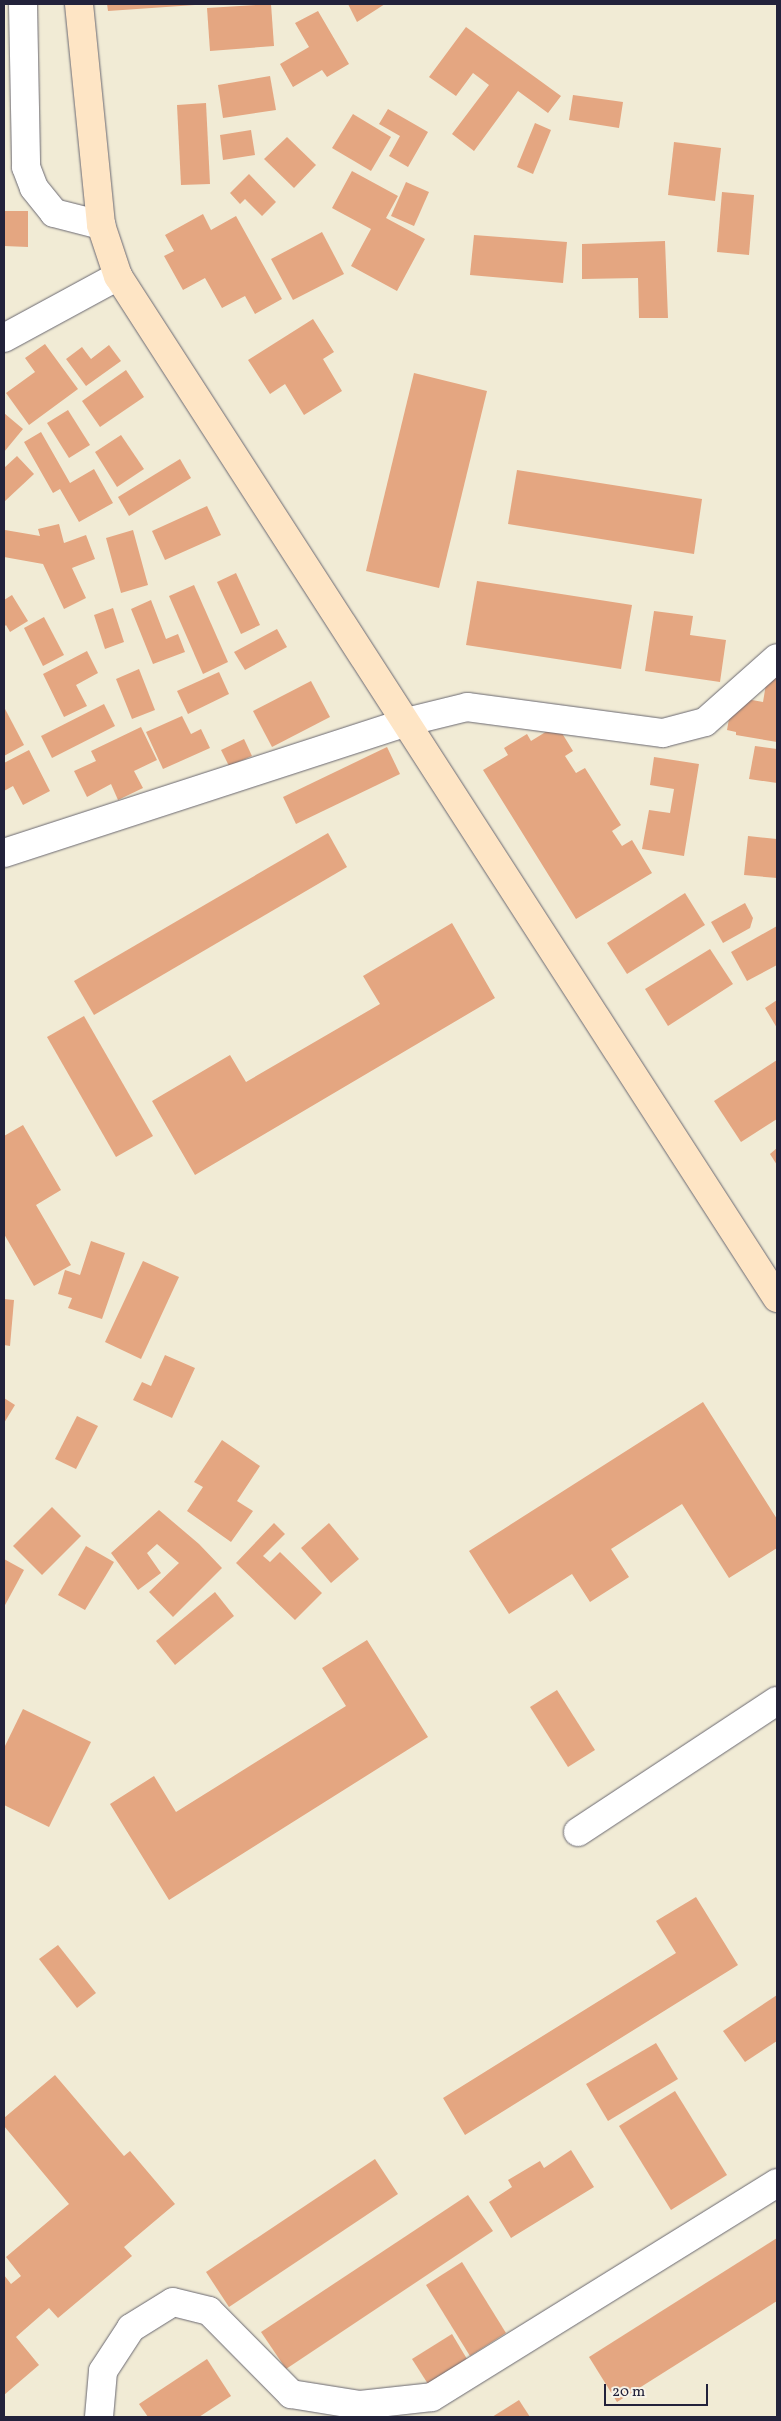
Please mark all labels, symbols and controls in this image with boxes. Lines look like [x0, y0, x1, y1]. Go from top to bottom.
scale bar [606, 2374, 710, 2406]
text: 20 m [612, 2382, 645, 2403]

